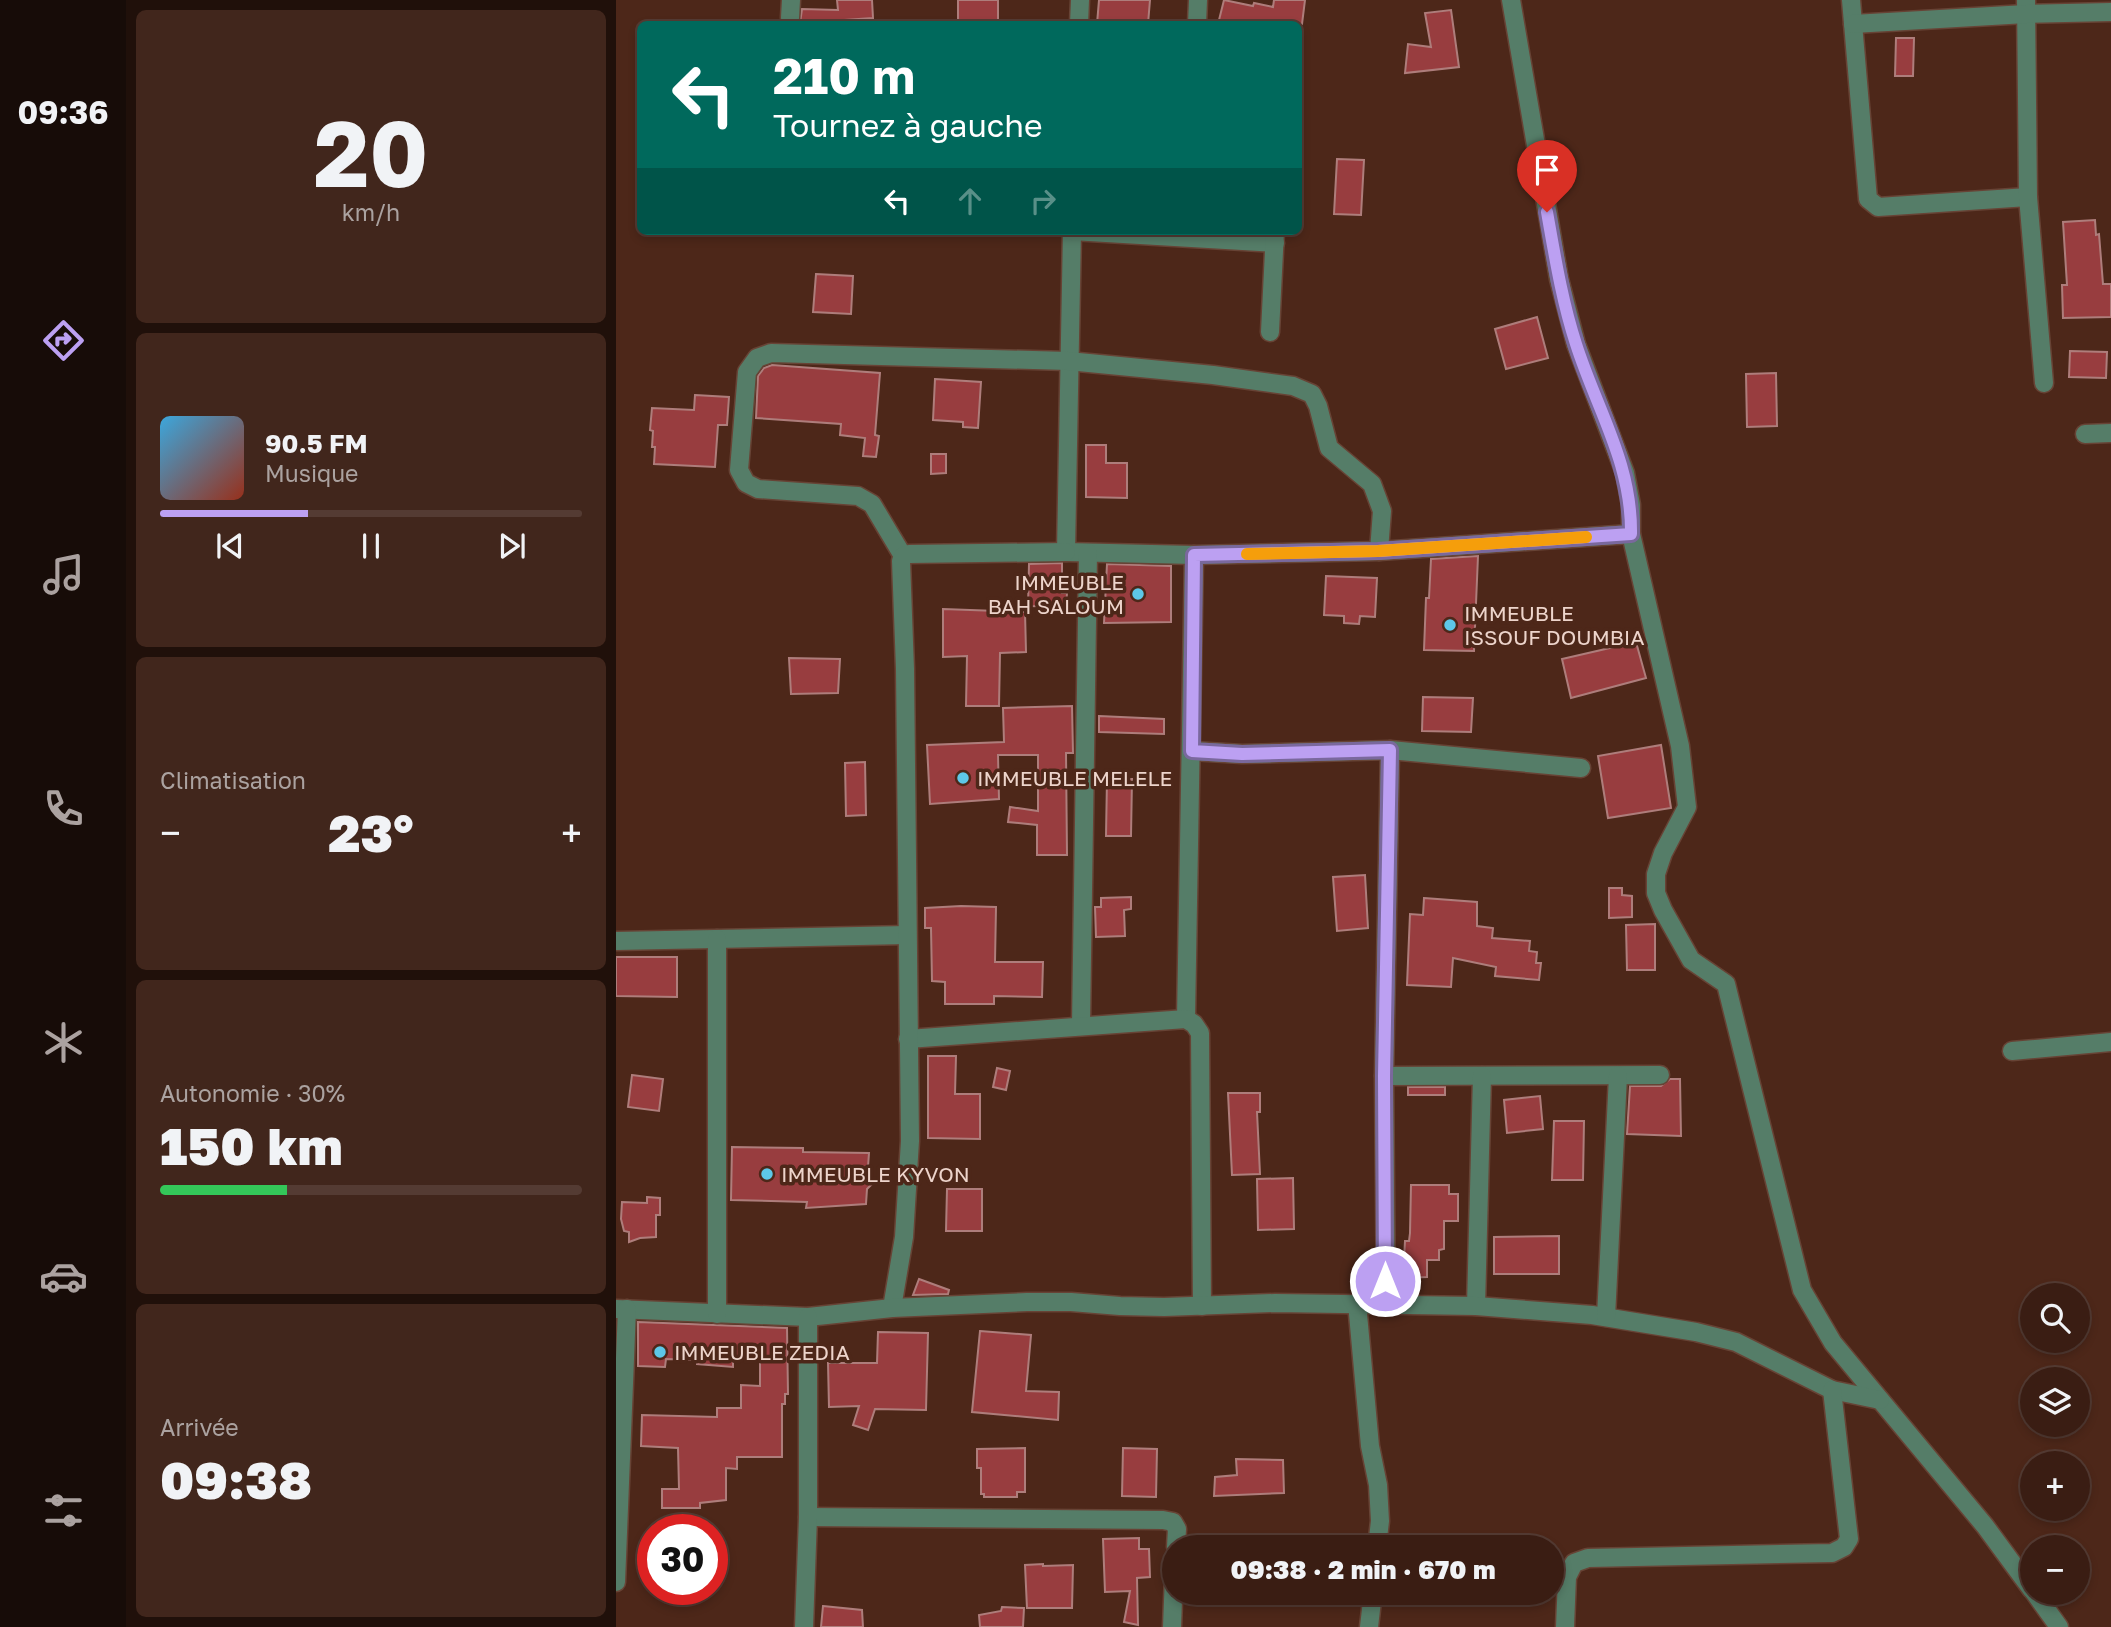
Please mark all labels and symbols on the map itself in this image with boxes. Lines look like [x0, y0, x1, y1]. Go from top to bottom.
pin [1517, 140, 1577, 212]
place label: IMMEUBLE BAH SALOUM [988, 569, 1124, 619]
marker: IMMEUBLE BAH SALOUM [1130, 586, 1146, 602]
place label: IMMEUBLE ISSOUF DOUMBIA [1464, 600, 1644, 650]
marker: IMMEUBLE ISSOUF DOUMBIA [1442, 617, 1458, 633]
place label: IMMEUBLE MELELE [977, 765, 1172, 791]
marker: IMMEUBLE MELELE [955, 770, 971, 786]
place label: IMMEUBLE KYVON [781, 1161, 970, 1187]
marker: IMMEUBLE KYVON [759, 1166, 775, 1182]
position arrow [1348, 1244, 1422, 1318]
place label: IMMEUBLE ZEDIA [674, 1339, 850, 1365]
marker: IMMEUBLE ZEDIA [652, 1344, 668, 1360]
speed limit sign: 30 [637, 1514, 728, 1605]

